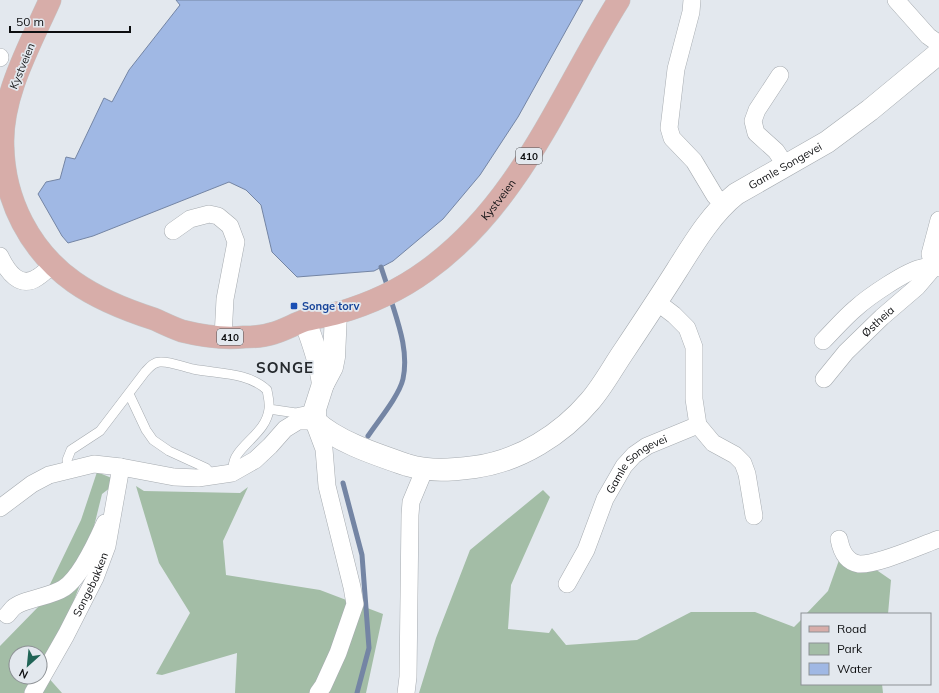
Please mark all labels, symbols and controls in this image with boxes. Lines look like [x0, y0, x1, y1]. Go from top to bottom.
scale bar [10, 8, 130, 34]
text: 50 m [16, 14, 44, 29]
street label: Kystveien [6, 41, 38, 91]
street label: Gamle Songevei [746, 139, 824, 192]
road number: 410 [516, 148, 542, 164]
street label: Kystveien [478, 176, 519, 223]
place label: Songe torv [302, 299, 359, 313]
marker: Songe torv [289, 301, 299, 311]
street label: Østheia [859, 303, 897, 340]
road number: 410 [217, 329, 243, 345]
district label: SONGE [256, 358, 314, 377]
street label: Gamle Songevei [603, 432, 669, 496]
street label: Songebakken [70, 550, 111, 619]
legend [801, 613, 931, 685]
text: Road [837, 621, 866, 636]
text: Park [837, 641, 863, 656]
north arrow [8, 645, 48, 685]
text: Water [837, 661, 873, 676]
text: N [17, 666, 30, 682]

